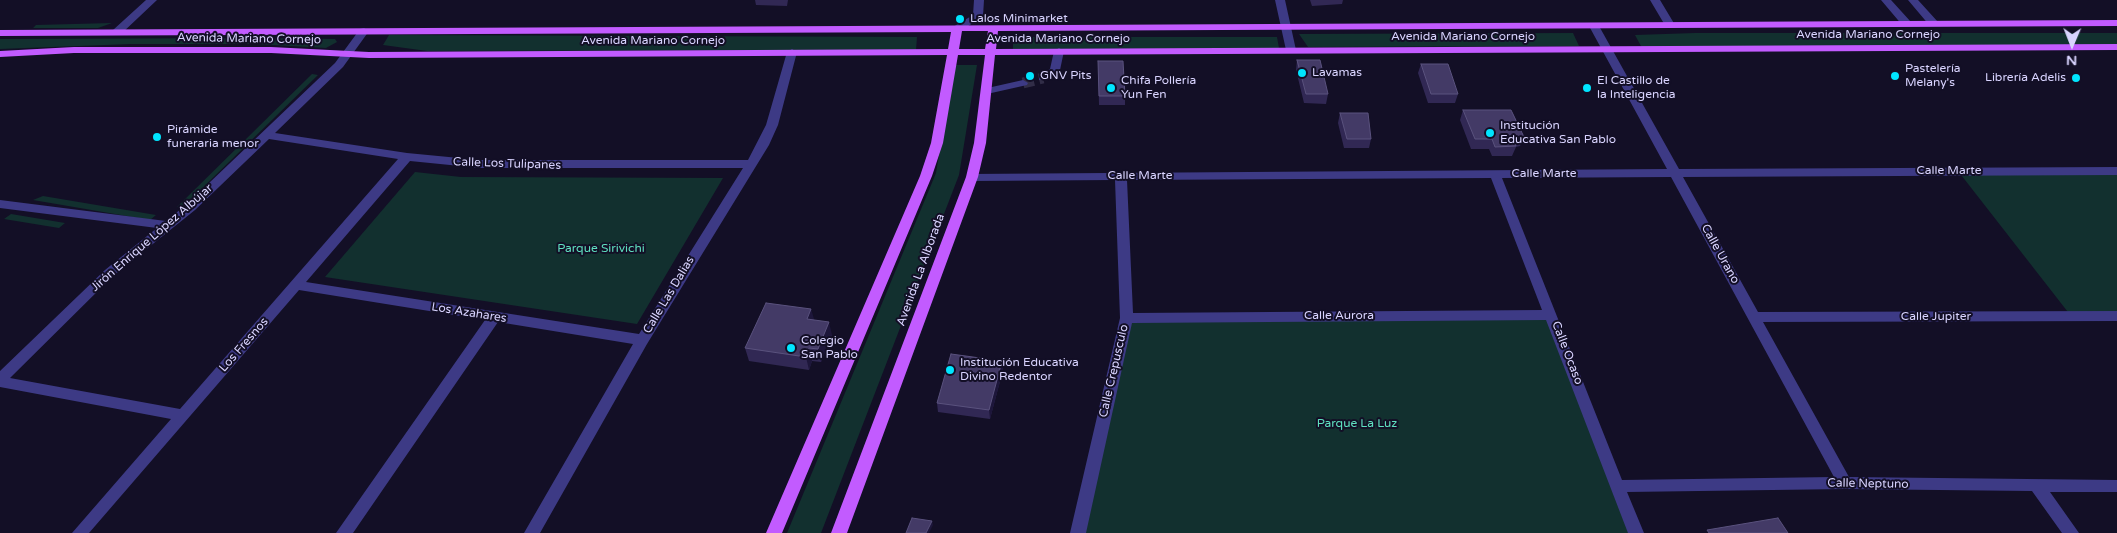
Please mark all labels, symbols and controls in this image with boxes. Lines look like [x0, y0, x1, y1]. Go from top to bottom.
place label: Lalos Minimarket [970, 12, 1068, 26]
marker: Lalos Minimarket [954, 13, 966, 25]
north arrow [2047, 20, 2097, 70]
street label: Avenida Mariano Cornejo [1796, 28, 1940, 42]
street label: Avenida Mariano Cornejo [1391, 30, 1535, 44]
street label: Avenida Mariano Cornejo [177, 31, 321, 47]
street label: Avenida Mariano Cornejo [986, 32, 1130, 46]
street label: Avenida Mariano Cornejo [581, 34, 725, 48]
text: N [2066, 52, 2078, 69]
place label: Pastelería Melany's [1905, 62, 1961, 90]
place label: Lavamas [1312, 66, 1362, 80]
marker: Lavamas [1296, 67, 1308, 79]
place label: GNV Pits [1040, 69, 1091, 83]
marker: GNV Pits [1024, 70, 1036, 82]
marker: Pastelería Melany's [1889, 70, 1901, 82]
place label: Librería Adelis [1985, 71, 2066, 85]
marker: Librería Adelis [2070, 72, 2082, 84]
place label: Chifa Pollería Yun Fen [1121, 74, 1196, 102]
place label: El Castillo de la Inteligencia [1597, 74, 1675, 102]
marker: Chifa Pollería Yun Fen [1105, 82, 1117, 94]
marker: El Castillo de la Inteligencia [1581, 82, 1593, 94]
place label: Institución Educativa San Pablo [1500, 119, 1616, 147]
place label: Pirámide funeraria menor [167, 123, 259, 151]
marker: Institución Educativa San Pablo [1484, 127, 1496, 139]
marker: Pirámide funeraria menor [151, 131, 163, 143]
street label: Calle Los Tulipanes [453, 155, 561, 173]
street label: Calle Marte [1916, 164, 1982, 178]
street label: Calle Marte [1511, 167, 1577, 181]
street label: Calle Marte [1107, 169, 1173, 183]
street label: Jirón Enrique López Albújar [88, 181, 216, 295]
street label: Avenida La Alborada [894, 212, 948, 328]
street label: Calle Urano [1698, 222, 1742, 286]
park label: Parque Sirivichi [557, 242, 645, 256]
street label: Calle Las Dalias [640, 254, 698, 336]
street label: Los Azahares [430, 300, 508, 326]
street label: Calle Aurora [1304, 309, 1374, 323]
street label: Calle Jupiter [1901, 310, 1971, 324]
street label: Los Fresnos [216, 315, 272, 375]
street label: Calle Ocaso [1548, 319, 1586, 387]
street label: Calle Crepusculo [1096, 323, 1132, 419]
place label: Colegio San Pablo [801, 334, 858, 362]
marker: Colegio San Pablo [785, 342, 797, 354]
place label: Institución Educativa Divino Redentor [960, 356, 1079, 384]
marker: Institución Educativa Divino Redentor [944, 364, 956, 376]
park label: Parque La Luz [1317, 417, 1397, 431]
street label: Calle Neptuno [1827, 476, 1909, 492]

